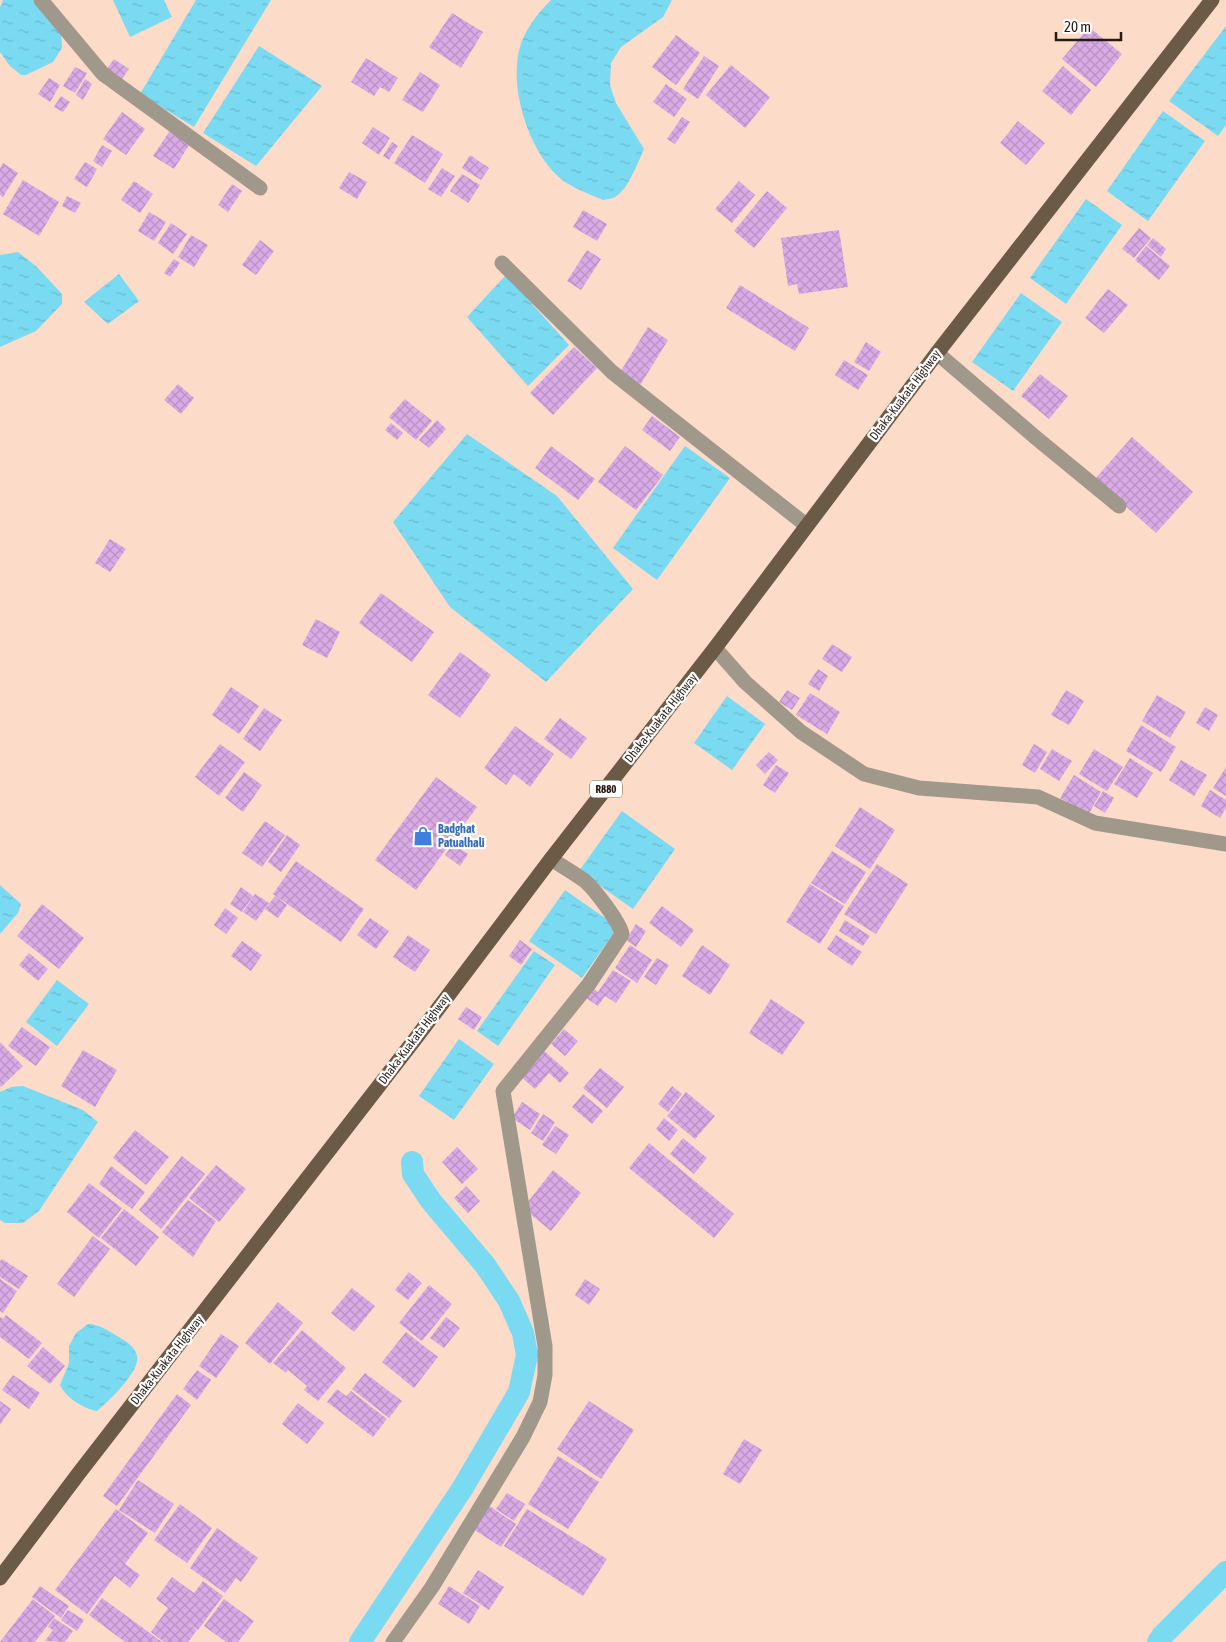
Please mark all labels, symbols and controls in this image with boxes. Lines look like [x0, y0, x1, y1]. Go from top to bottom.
scale bar [1056, 10, 1121, 42]
text: 20 m [1064, 18, 1091, 35]
street label: Dhaka-Kuakata Highway [867, 347, 943, 443]
street label: Dhaka-Kuakata Highway [622, 671, 700, 765]
road number: R880 [590, 781, 622, 798]
place label: Badghat Patualhali [438, 822, 485, 850]
shop icon: Badghat Patualhali [412, 825, 434, 847]
street label: Dhaka-Kuakata Highway [376, 991, 452, 1087]
street label: Dhaka-Kuakata Highway [128, 1313, 206, 1407]

